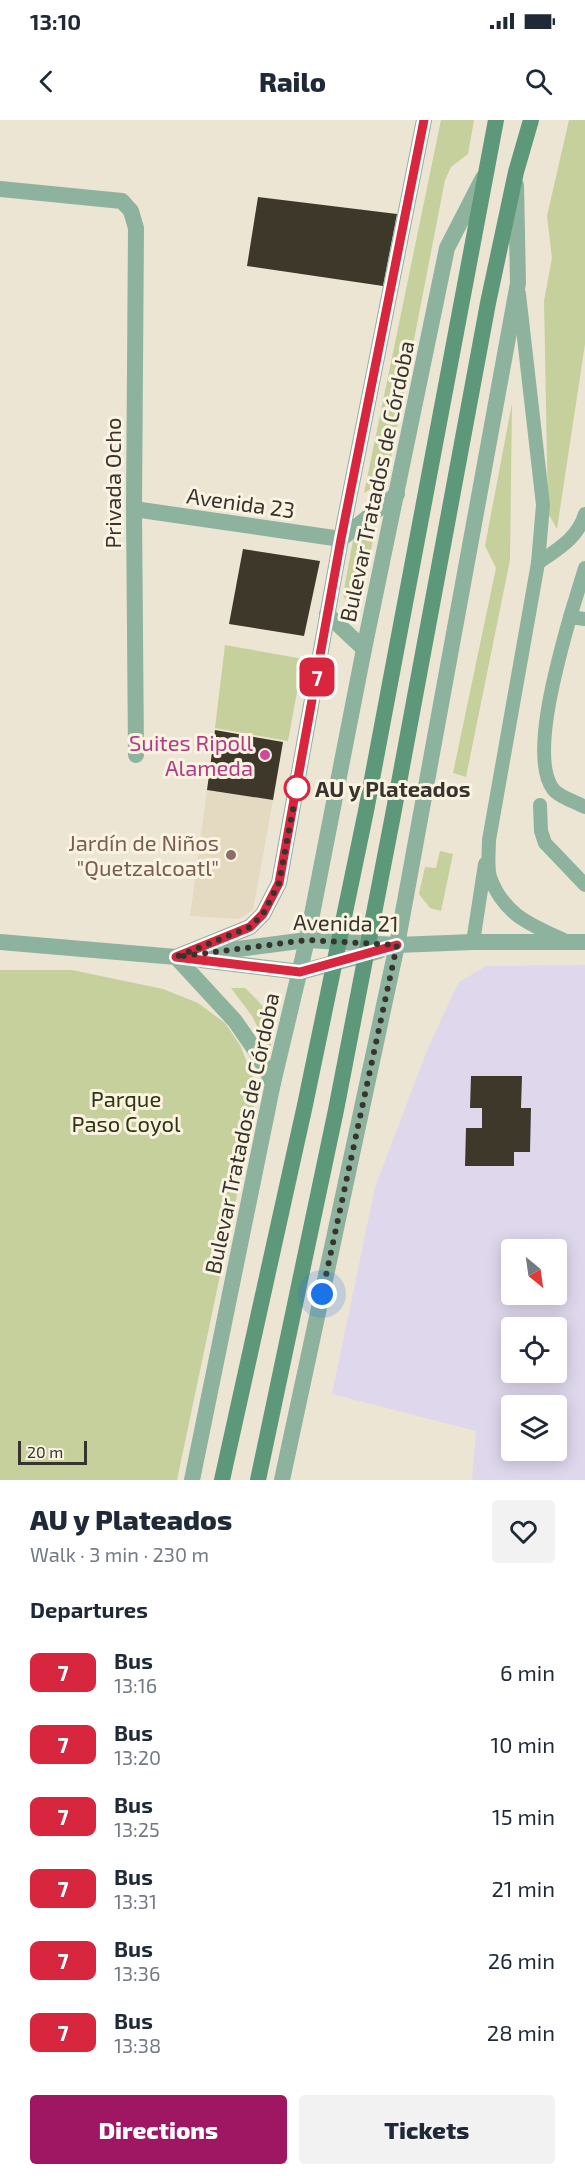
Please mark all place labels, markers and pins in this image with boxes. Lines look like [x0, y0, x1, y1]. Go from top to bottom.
place label: Suites Ripoll Alameda [129, 729, 253, 780]
marker: Suites Ripoll Alameda [258, 748, 272, 762]
marker: AU y Plateados [284, 775, 310, 801]
place label: AU y Plateados [315, 775, 470, 802]
place label: Jardín de Niños "Quetzalcoatl" [68, 829, 219, 881]
marker: Jardín de Niños "Quetzalcoatl" [224, 848, 238, 862]

